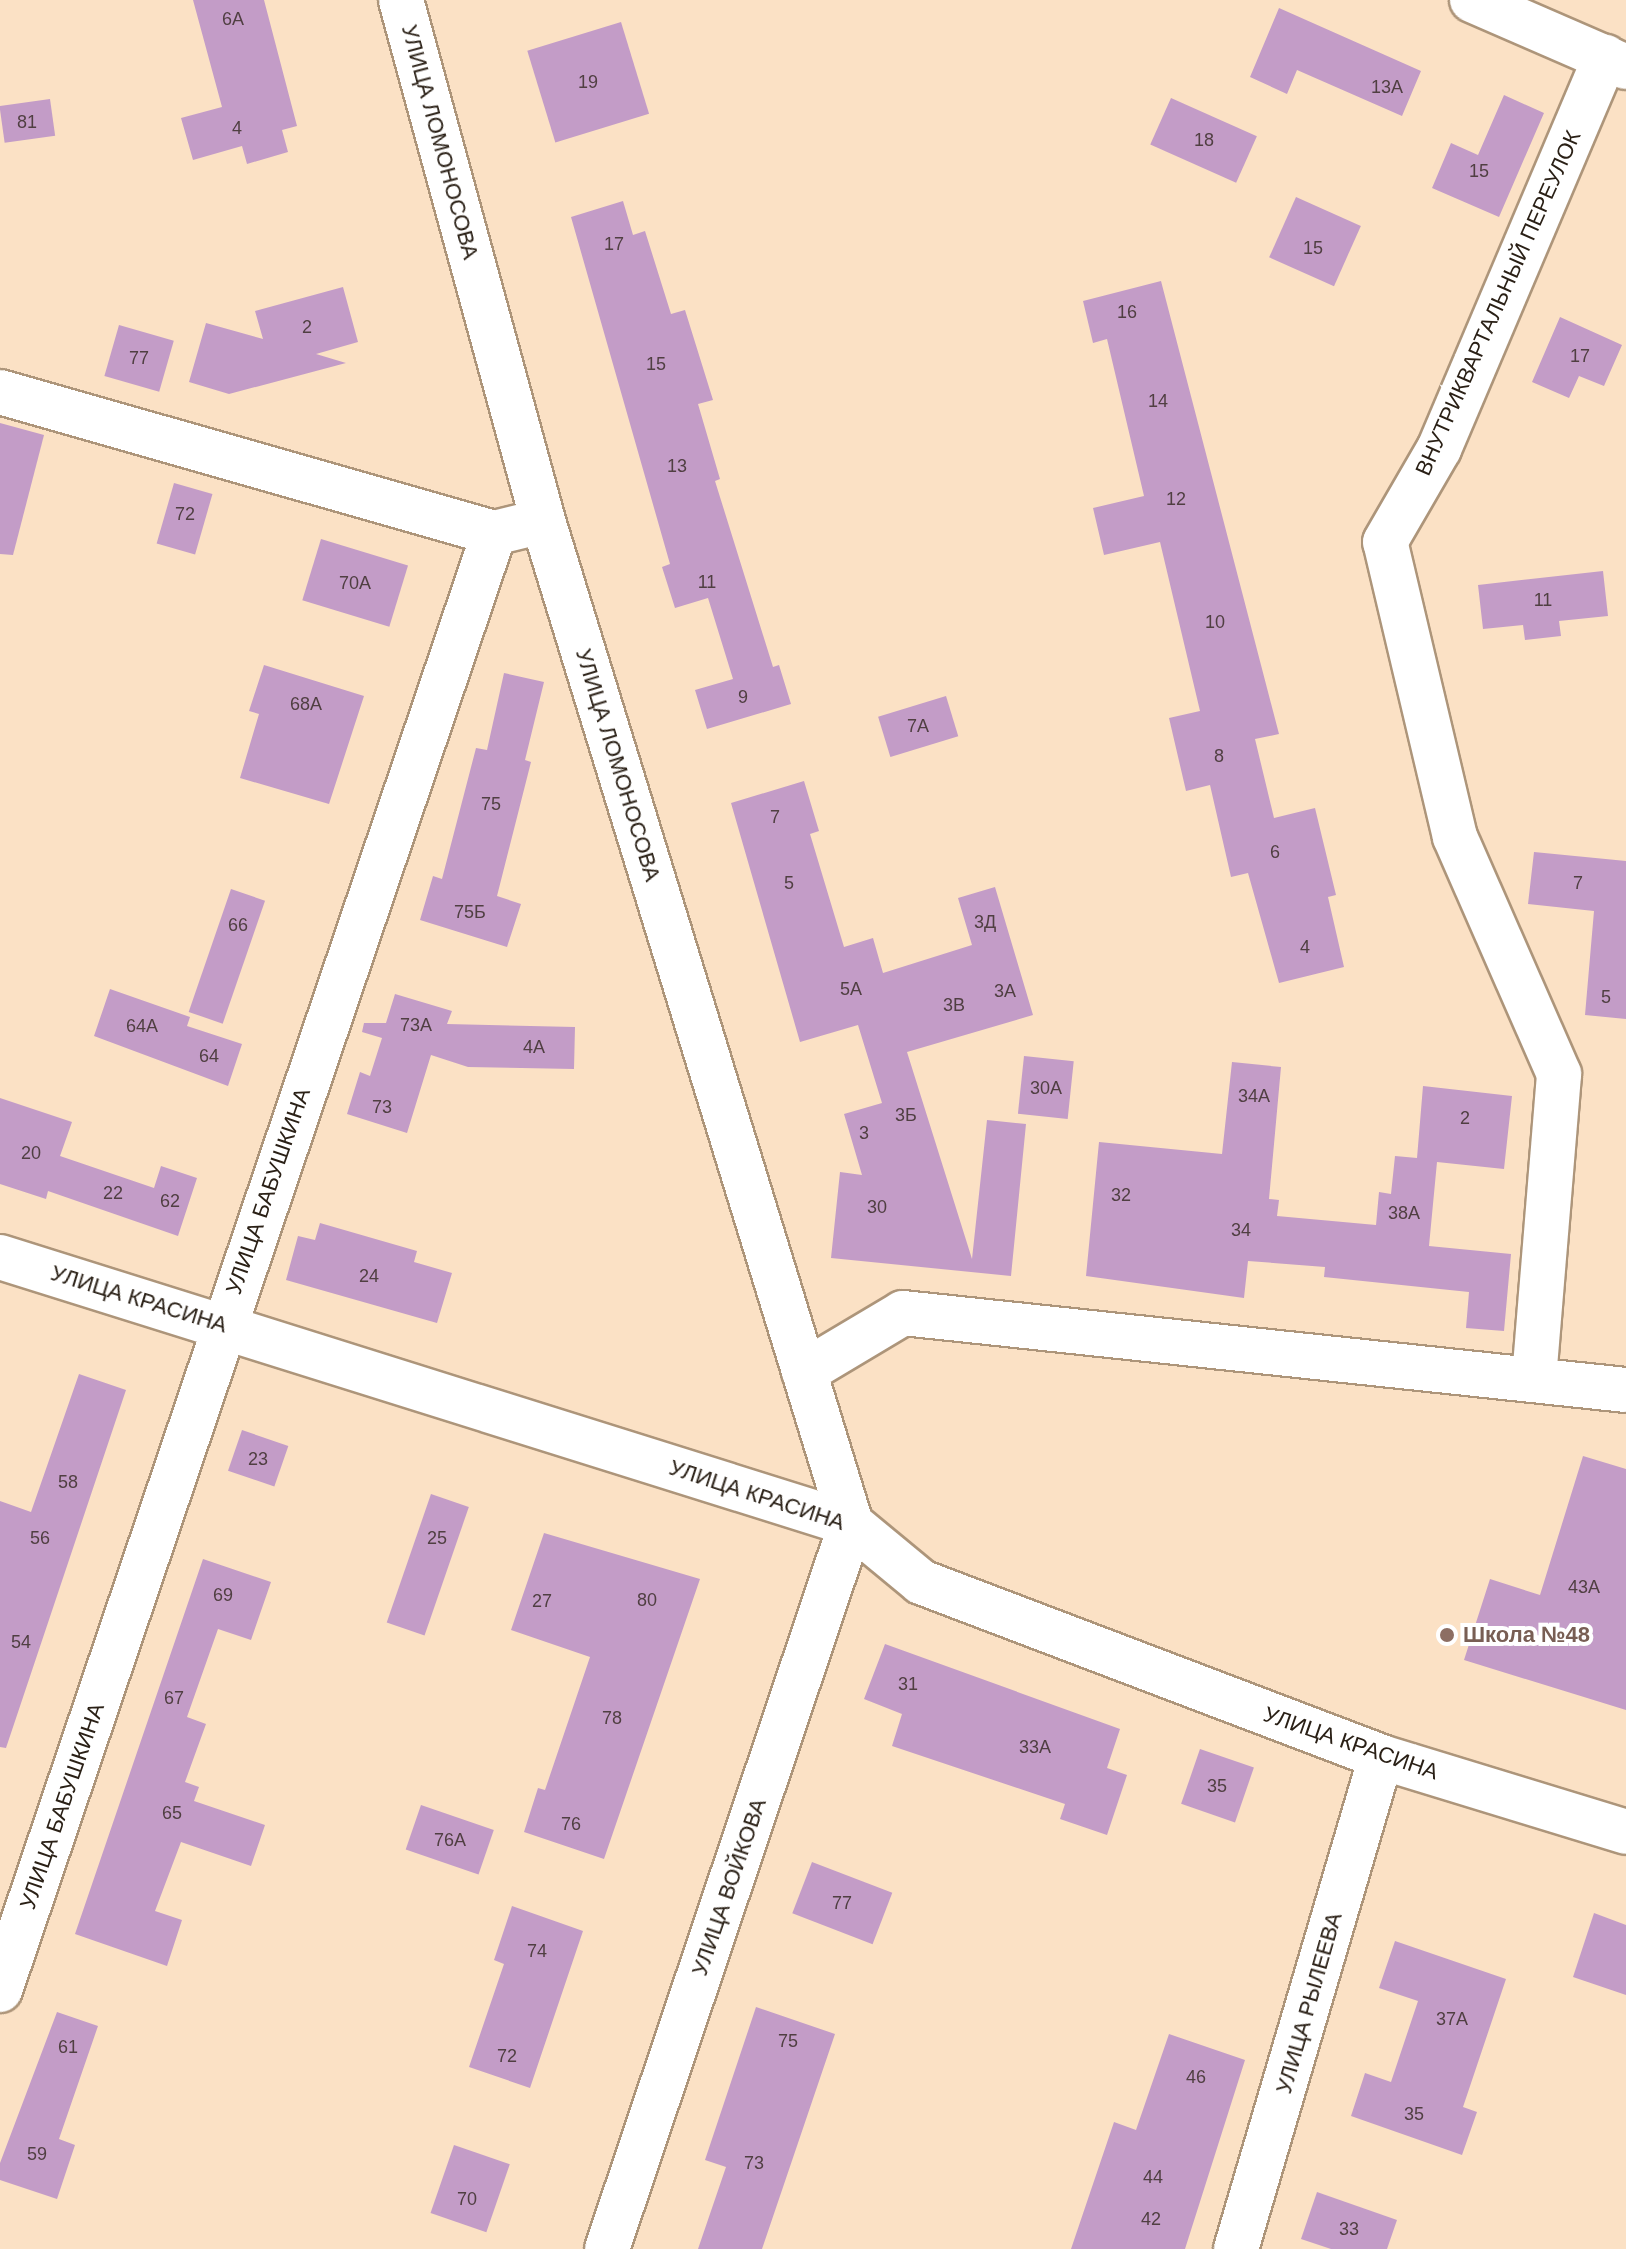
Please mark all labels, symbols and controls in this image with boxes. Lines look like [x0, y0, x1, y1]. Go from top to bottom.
house number: 6А [222, 8, 244, 30]
street label: УЛИЦА ЛОМОНОСОВА [396, 22, 484, 262]
house number: 19 [578, 71, 598, 93]
house number: 13А [1371, 76, 1403, 98]
house number: 81 [17, 111, 37, 133]
house number: 4 [232, 117, 242, 139]
street label: ВНУТРИКВАРТАЛЬНЫЙ ПЕРЕУЛОК [1410, 126, 1586, 480]
house number: 18 [1194, 129, 1214, 151]
house number: 15 [1469, 160, 1489, 182]
house number: 17 [604, 233, 624, 255]
house number: 15 [1303, 237, 1323, 259]
house number: 16 [1117, 301, 1137, 323]
house number: 2 [302, 316, 312, 338]
house number: 17 [1570, 345, 1590, 367]
house number: 77 [129, 347, 149, 369]
house number: 15 [646, 353, 666, 375]
house number: 14 [1148, 390, 1168, 412]
house number: 13 [667, 455, 687, 477]
house number: 12 [1166, 488, 1186, 510]
house number: 72 [175, 503, 195, 525]
house number: 11 [698, 571, 716, 593]
house number: 70А [339, 572, 371, 594]
house number: 11 [1534, 589, 1552, 611]
house number: 10 [1205, 611, 1225, 633]
street label: УЛИЦА ЛОМОНОСОВА [570, 646, 666, 884]
house number: 9 [738, 686, 748, 708]
house number: 68А [290, 693, 322, 715]
house number: 7А [907, 715, 929, 737]
house number: 8 [1214, 745, 1224, 767]
house number: 75 [481, 793, 501, 815]
house number: 7 [770, 806, 780, 828]
house number: 6 [1270, 841, 1280, 863]
house number: 5 [784, 872, 794, 894]
house number: 7 [1573, 872, 1583, 894]
house number: 75Б [454, 901, 486, 923]
house number: 3Д [974, 911, 996, 933]
house number: 66 [228, 914, 248, 936]
house number: 4 [1300, 936, 1310, 958]
house number: 5А [840, 978, 862, 1000]
house number: 3А [994, 980, 1016, 1002]
house number: 5 [1601, 986, 1611, 1008]
house number: 3В [943, 994, 965, 1016]
house number: 73А [400, 1014, 432, 1036]
house number: 64А [126, 1015, 158, 1037]
house number: 4А [523, 1036, 545, 1058]
house number: 64 [199, 1045, 219, 1067]
house number: 30А [1030, 1077, 1062, 1099]
street label: УЛИЦА БАБУШКИНА [220, 1084, 316, 1298]
house number: 34А [1238, 1085, 1270, 1107]
house number: 73 [372, 1096, 392, 1118]
house number: 3Б [895, 1104, 917, 1126]
house number: 2 [1460, 1107, 1470, 1129]
house number: 3 [859, 1122, 869, 1144]
house number: 20 [21, 1142, 41, 1164]
house number: 22 [103, 1182, 123, 1204]
house number: 32 [1111, 1184, 1131, 1206]
house number: 62 [160, 1190, 180, 1212]
house number: 30 [867, 1196, 887, 1218]
house number: 38А [1388, 1202, 1420, 1224]
house number: 34 [1231, 1219, 1251, 1241]
street label: УЛИЦА КРАСИНА [48, 1260, 230, 1338]
house number: 24 [359, 1265, 379, 1287]
house number: 23 [248, 1448, 268, 1470]
street label: УЛИЦА КРАСИНА [666, 1454, 848, 1536]
house number: 58 [58, 1471, 78, 1493]
house number: 56 [30, 1527, 50, 1549]
house number: 25 [427, 1527, 447, 1549]
house number: 43А [1568, 1576, 1600, 1598]
house number: 69 [213, 1584, 233, 1606]
house number: 80 [637, 1589, 657, 1611]
house number: 27 [532, 1590, 552, 1612]
place label: Школа №48 [1463, 1622, 1590, 1648]
marker: Школа №48 [1438, 1626, 1456, 1644]
house number: 54 [11, 1631, 31, 1653]
house number: 31 [898, 1673, 918, 1695]
house number: 67 [164, 1687, 184, 1709]
street label: УЛИЦА БАБУШКИНА [14, 1699, 110, 1913]
street label: УЛИЦА КРАСИНА [1260, 1701, 1442, 1785]
house number: 78 [602, 1707, 622, 1729]
house number: 33А [1019, 1736, 1051, 1758]
house number: 35 [1207, 1775, 1227, 1797]
street label: УЛИЦА ВОЙКОВА [686, 1795, 772, 1979]
house number: 65 [162, 1802, 182, 1824]
house number: 76 [561, 1813, 581, 1835]
house number: 76А [434, 1829, 466, 1851]
house number: 77 [832, 1892, 852, 1914]
street label: УЛИЦА РЫЛЕЕВА [1271, 1909, 1347, 2097]
house number: 74 [527, 1940, 547, 1962]
house number: 37А [1436, 2008, 1468, 2030]
house number: 75 [778, 2030, 798, 2052]
house number: 61 [58, 2036, 78, 2058]
house number: 72 [497, 2045, 517, 2067]
house number: 46 [1186, 2066, 1206, 2088]
house number: 35 [1404, 2103, 1424, 2125]
house number: 59 [27, 2143, 47, 2165]
house number: 73 [744, 2152, 764, 2174]
house number: 44 [1143, 2166, 1163, 2188]
house number: 70 [457, 2188, 477, 2210]
house number: 42 [1141, 2208, 1161, 2230]
house number: 33 [1339, 2218, 1359, 2240]

